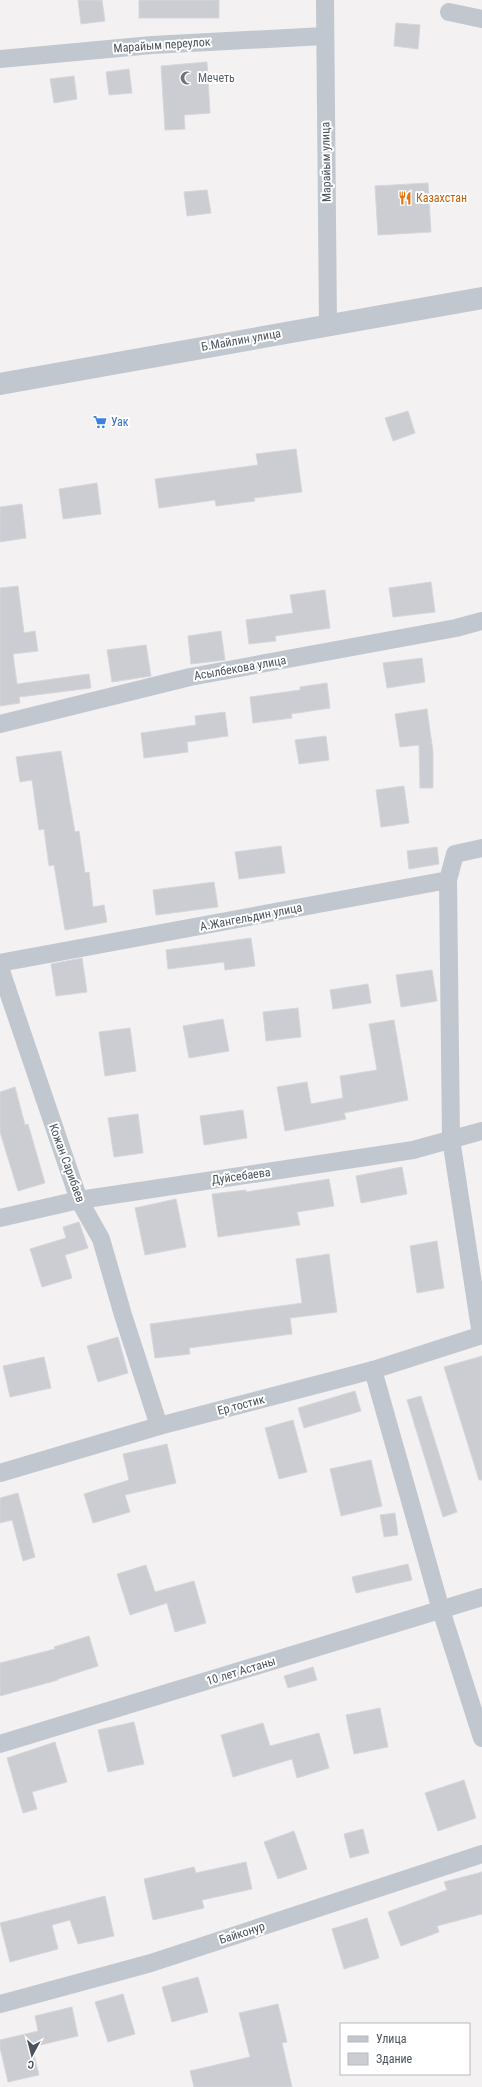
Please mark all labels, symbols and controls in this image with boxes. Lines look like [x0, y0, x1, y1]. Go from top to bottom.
street label: Марайым переулок [113, 35, 211, 55]
mosque icon: Мечеть [179, 70, 195, 86]
place label: Мечеть [198, 71, 235, 85]
street label: Марайым улица [318, 121, 334, 202]
restaurant icon: Казахстан [397, 190, 413, 206]
place label: Казахстан [416, 191, 467, 205]
street label: Б.Майлин улица [200, 326, 282, 354]
supermarket icon: Уак [92, 414, 108, 430]
place label: Уак [111, 415, 129, 429]
street label: Асылбекова улица [193, 653, 287, 683]
street label: А.Жангельдин улица [199, 900, 303, 934]
street label: Кожан Сарибаев [46, 1122, 88, 1204]
street label: Дуйсебаева [211, 1165, 272, 1187]
street label: Ер тостик [216, 1392, 266, 1418]
street label: 10 лет Астаны [205, 1654, 277, 1688]
street label: Байконур [217, 1919, 267, 1947]
legend [340, 2023, 470, 2075]
text: Улица [376, 2032, 407, 2046]
north arrow [12, 2035, 52, 2075]
text: Здание [376, 2052, 413, 2066]
text: С [27, 2058, 35, 2071]

